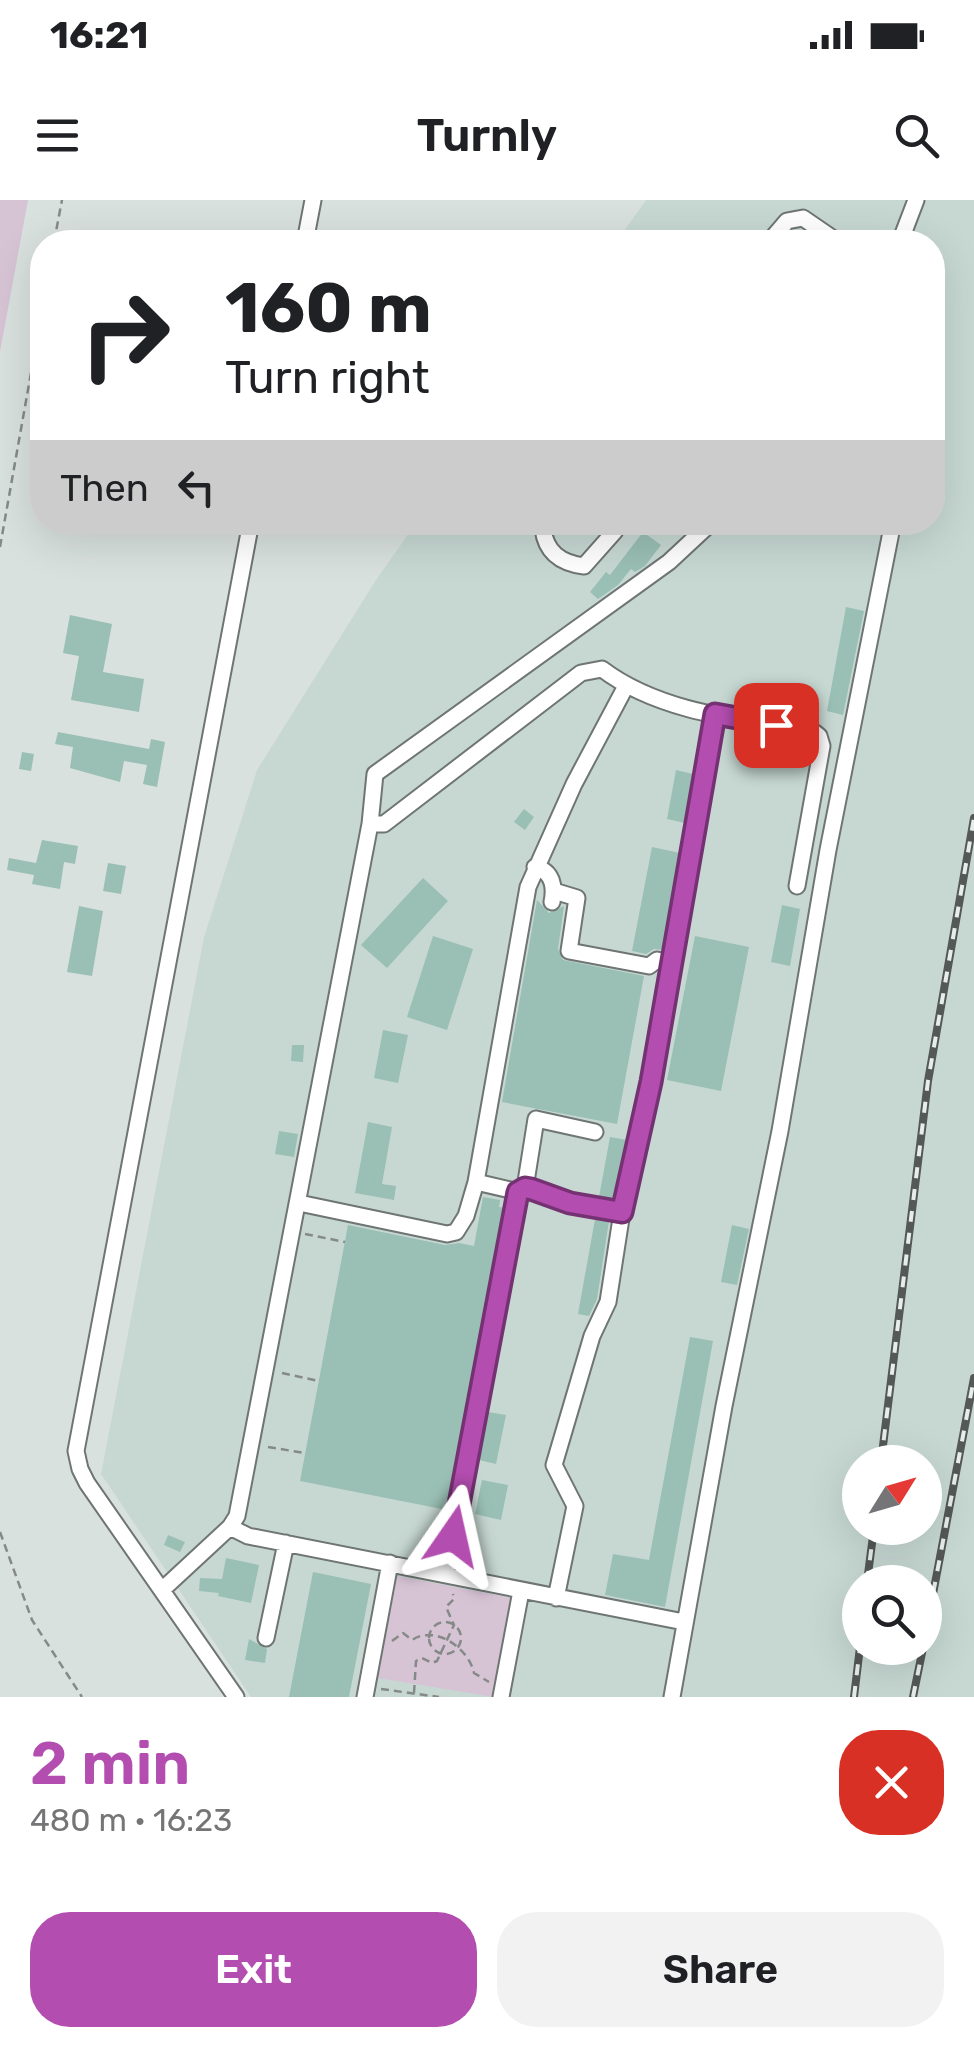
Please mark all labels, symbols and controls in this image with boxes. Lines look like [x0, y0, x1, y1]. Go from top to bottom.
text: 16:21 [50, 12, 148, 58]
icon: menu [30, 108, 85, 163]
icon: search [889, 108, 944, 163]
text: Turnly [417, 109, 557, 162]
text: 160 m [225, 267, 432, 350]
icon: right [60, 270, 190, 400]
text: Turn right [225, 351, 429, 404]
icon: left [169, 460, 224, 515]
text: Then [60, 465, 149, 511]
pin [734, 683, 819, 768]
icon: arrive [749, 698, 804, 753]
north arrow [842, 1445, 942, 1545]
map controls [842, 1445, 942, 1665]
position arrow [401, 1484, 505, 1588]
button: search [842, 1565, 942, 1665]
text: 2 min [30, 1728, 190, 1799]
button: close [839, 1730, 944, 1835]
text: 480 m · 16:23 [30, 1801, 232, 1839]
button: Exit [30, 1912, 477, 2027]
button: Share [497, 1912, 944, 2027]

